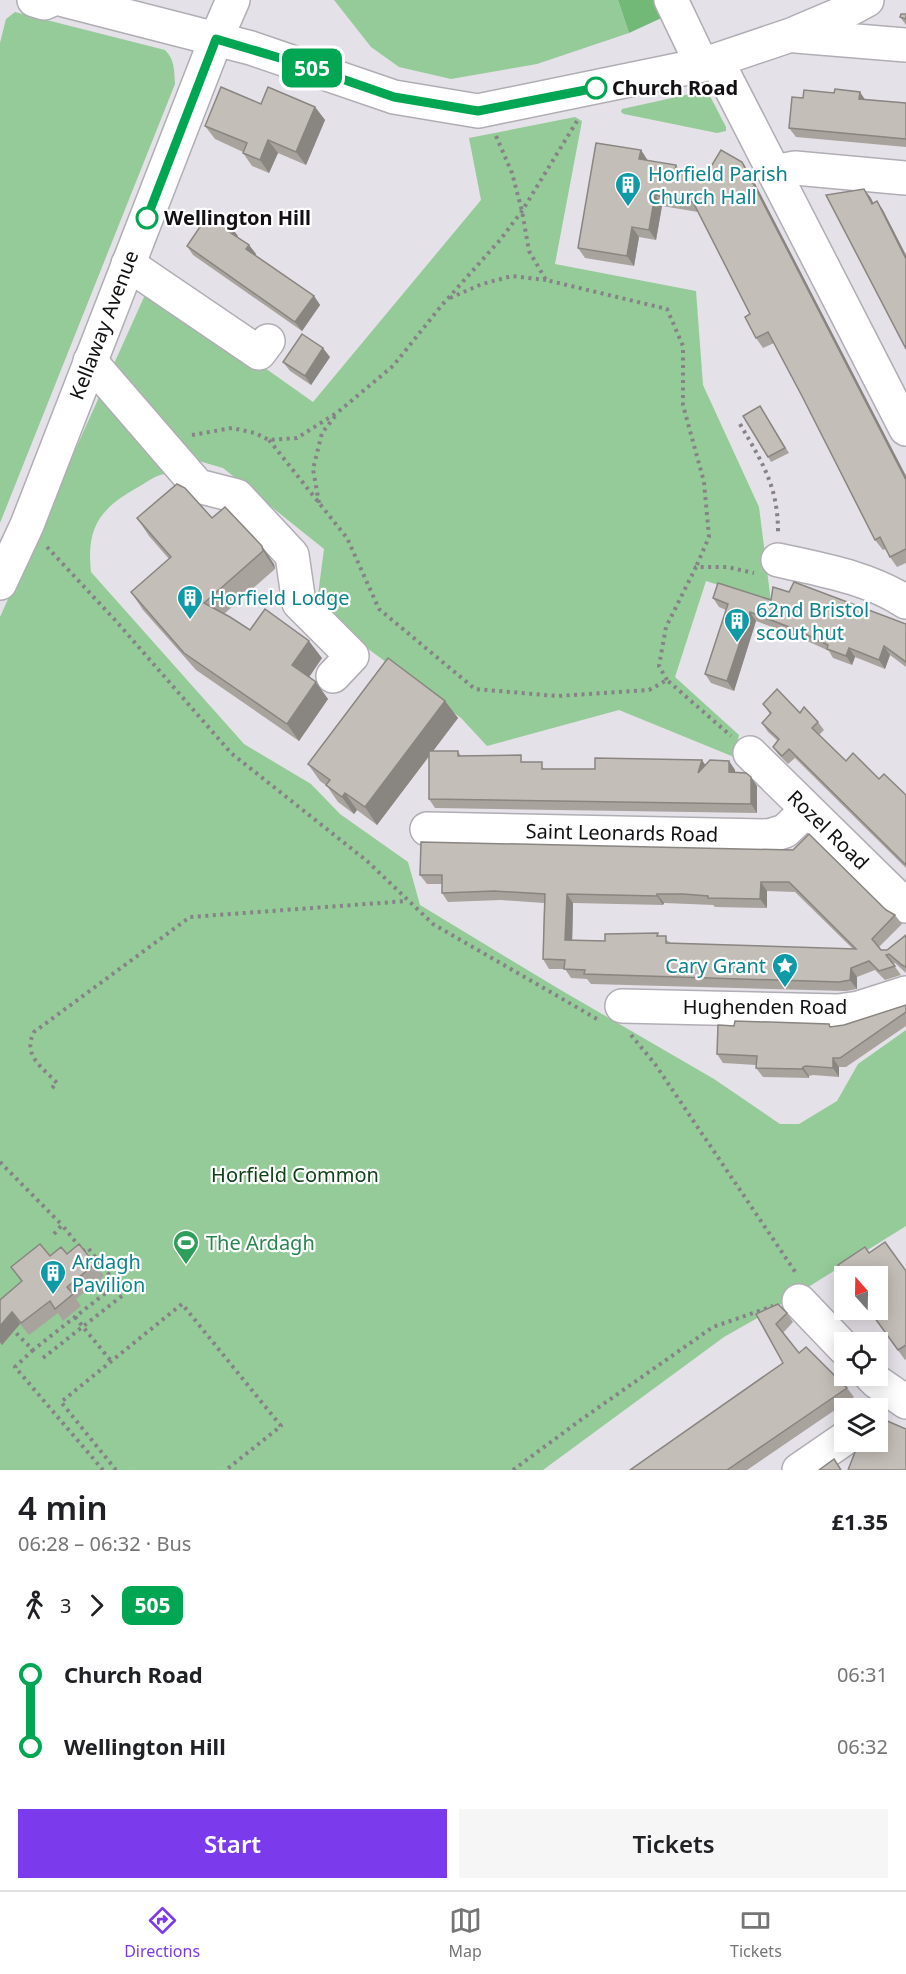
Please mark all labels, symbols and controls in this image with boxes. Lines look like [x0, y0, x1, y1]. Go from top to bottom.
line badge: 505 [278, 48, 346, 88]
text: 505 [294, 54, 330, 82]
place label: Church Road [612, 74, 738, 101]
marker: Church Road [585, 77, 607, 99]
place label: Horfield Parish Church Hall [648, 160, 788, 210]
building icon: Horfield Parish Church Hall [613, 170, 643, 208]
place label: Wellington Hill [164, 204, 311, 231]
marker: Wellington Hill [136, 207, 158, 229]
street label: Kellaway Avenue [63, 246, 144, 403]
building icon: Horfield Lodge [175, 583, 205, 621]
place label: Horfield Lodge [210, 584, 350, 611]
place label: 62nd Bristol scout hut [756, 596, 869, 646]
building icon: 62nd Bristol scout hut [722, 606, 752, 644]
street label: Rozel Road [782, 784, 875, 875]
street label: Saint Leonards Road [525, 817, 719, 848]
place icon: Cary Grant [770, 951, 800, 989]
place label: Cary Grant [665, 952, 766, 979]
street label: Hughenden Road [683, 993, 847, 1020]
park label: Horfield Common [211, 1161, 379, 1188]
sports icon: The Ardagh [171, 1228, 201, 1266]
place label: The Ardagh [206, 1229, 315, 1256]
place label: Ardagh Pavilion [72, 1248, 145, 1298]
building icon: Ardagh Pavilion [38, 1258, 68, 1296]
north arrow [834, 1266, 888, 1320]
map controls [834, 1266, 888, 1452]
button: locate [834, 1332, 888, 1386]
button: layers [834, 1398, 888, 1452]
text: 4 min [18, 1485, 108, 1530]
text: £1.35 [831, 1506, 888, 1536]
text: 06:28 – 06:32 · Bus [18, 1530, 191, 1557]
icon: walk [18, 1589, 51, 1622]
icon: forward [80, 1589, 113, 1622]
text: 505 [134, 1591, 171, 1619]
text: 3 [60, 1592, 71, 1619]
text: Church Road [64, 1659, 203, 1689]
text: 06:31 [837, 1661, 888, 1688]
text: Wellington Hill [64, 1731, 226, 1761]
text: 06:32 [837, 1733, 888, 1760]
button: Start [18, 1809, 447, 1878]
button: Tickets [459, 1809, 888, 1878]
tab: Directions [124, 1904, 200, 1962]
tab: Map [448, 1904, 482, 1962]
tab: Tickets [730, 1904, 782, 1962]

